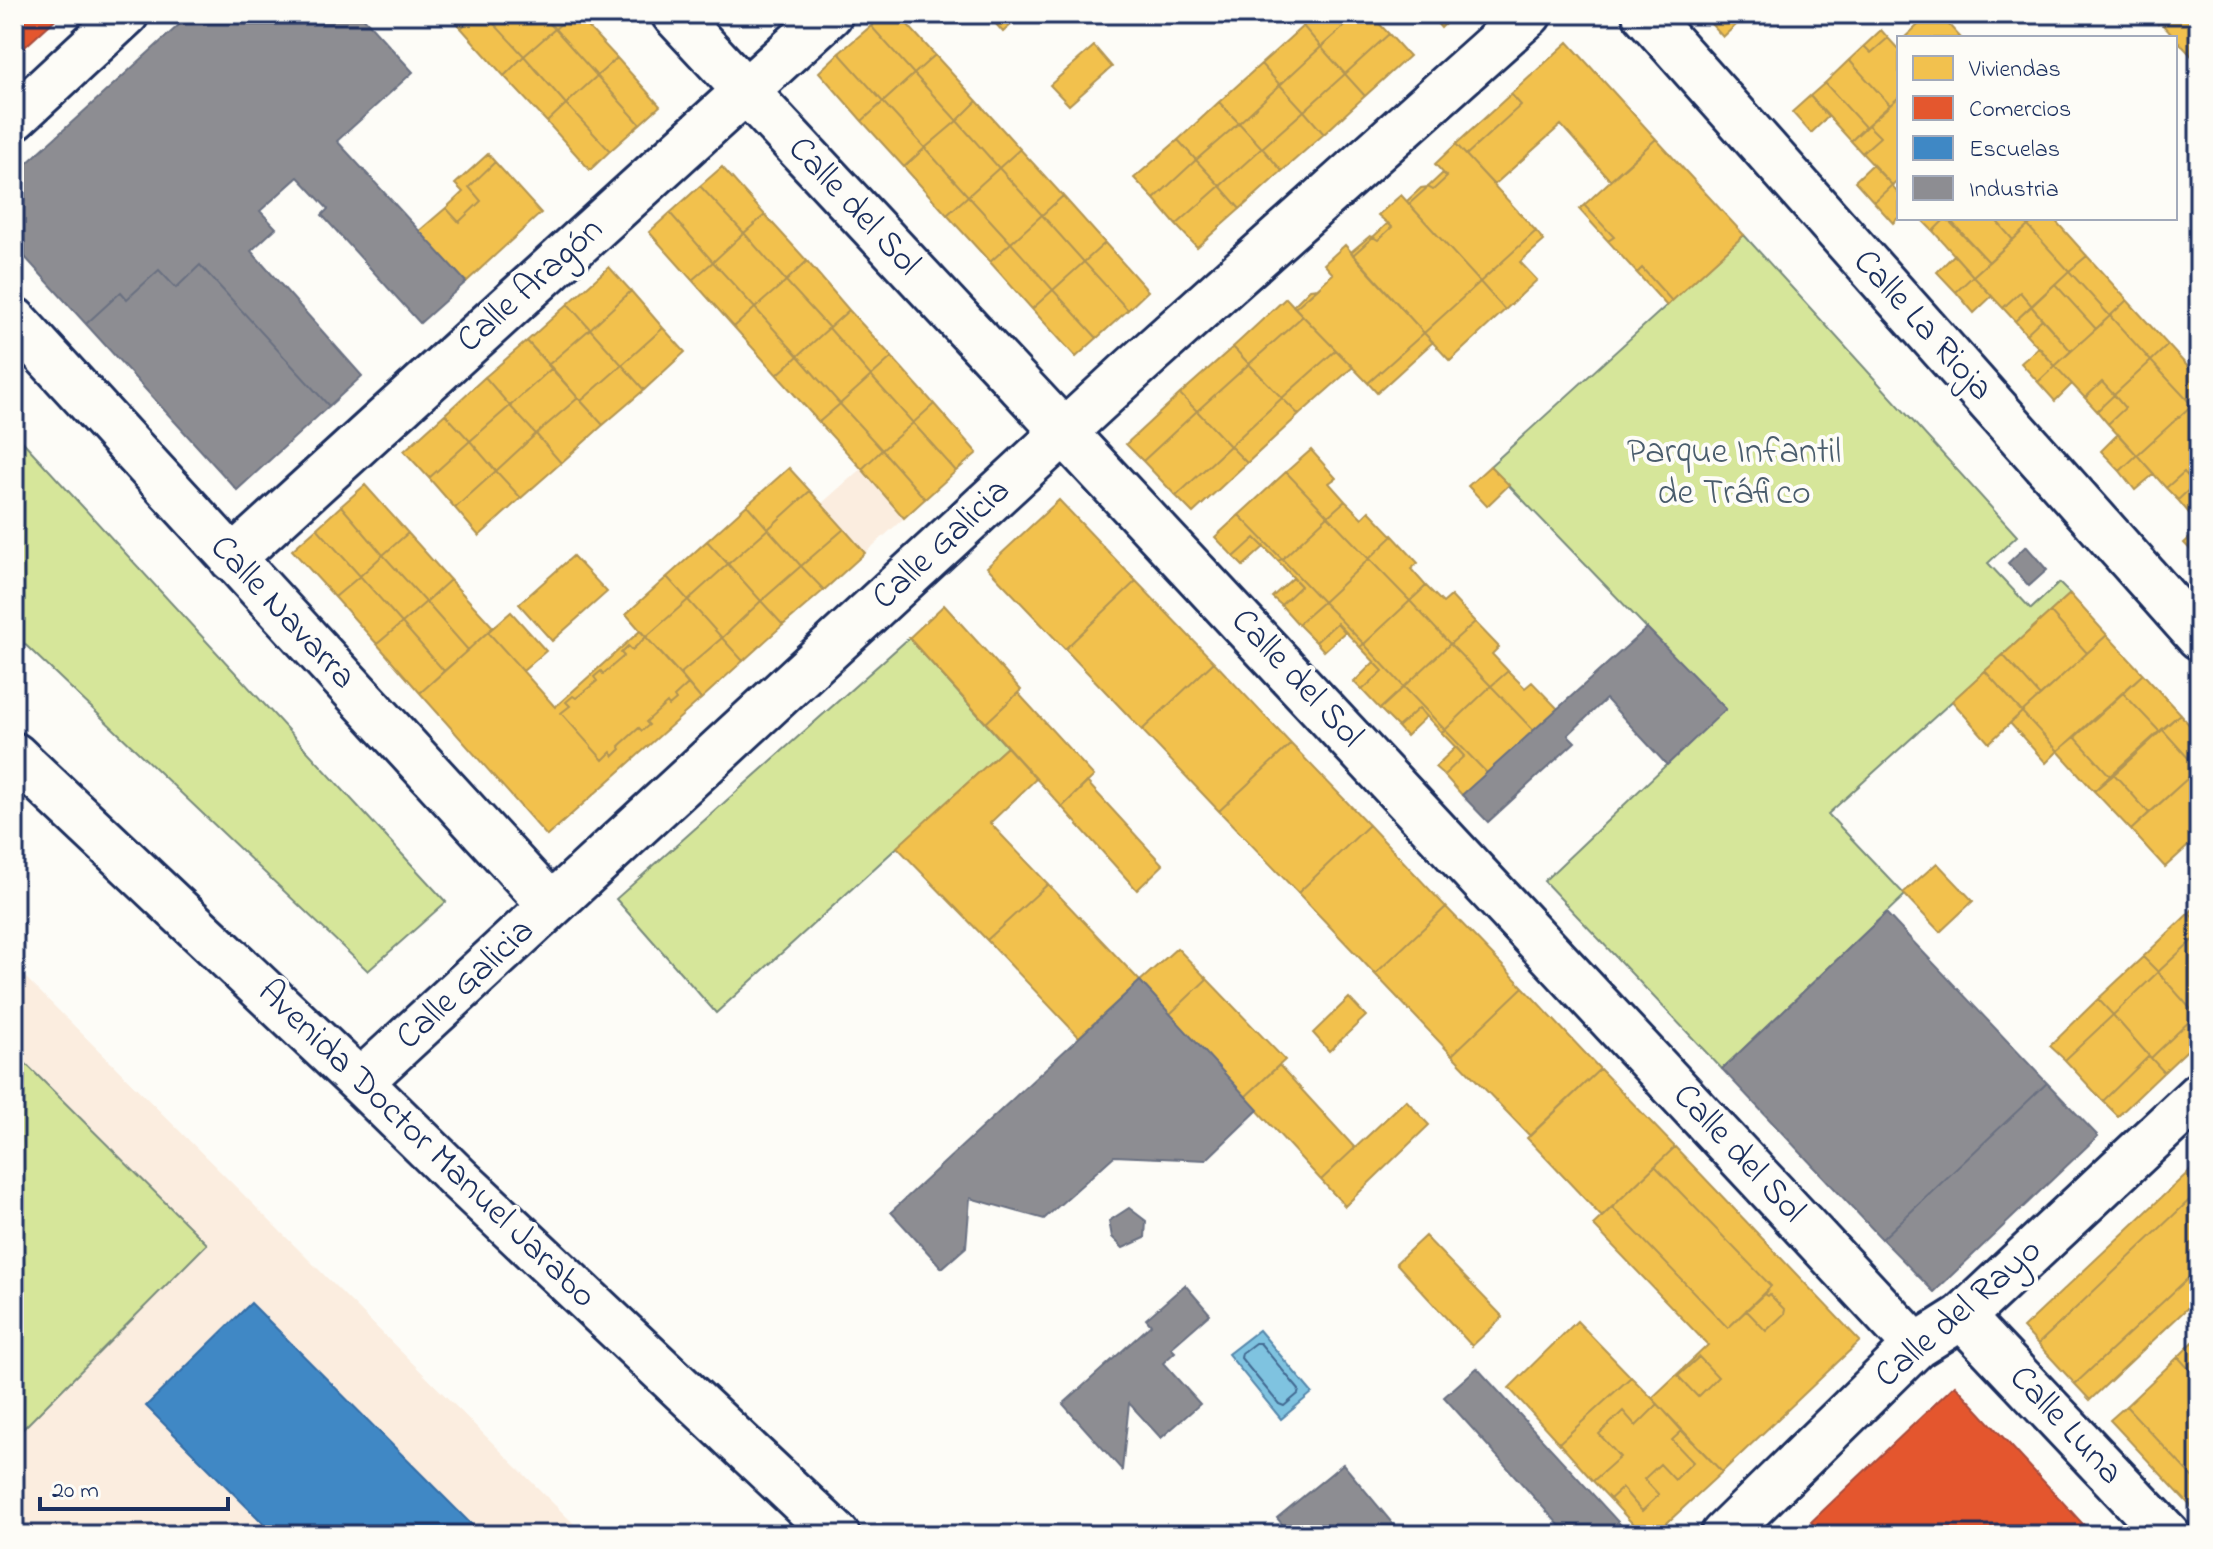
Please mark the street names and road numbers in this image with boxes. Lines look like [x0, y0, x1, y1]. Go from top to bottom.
street label: Calle del Sol [774, 125, 932, 289]
street label: Calle Aragón [446, 205, 616, 367]
street label: Calle La Rioja [1839, 238, 2005, 414]
street label: Calle Galicia [861, 467, 1023, 623]
street label: Calle Navarra [196, 524, 368, 702]
street label: Calle del Sol [1217, 597, 1375, 761]
street label: Calle Galicia [385, 907, 547, 1063]
street label: Avenida Doctor Manuel Jarabo [244, 968, 608, 1322]
street label: Calle del Sol [1659, 1072, 1817, 1236]
street label: Calle del Rayo [1863, 1226, 2055, 1402]
street label: Calle Luna [1995, 1354, 2135, 1498]

